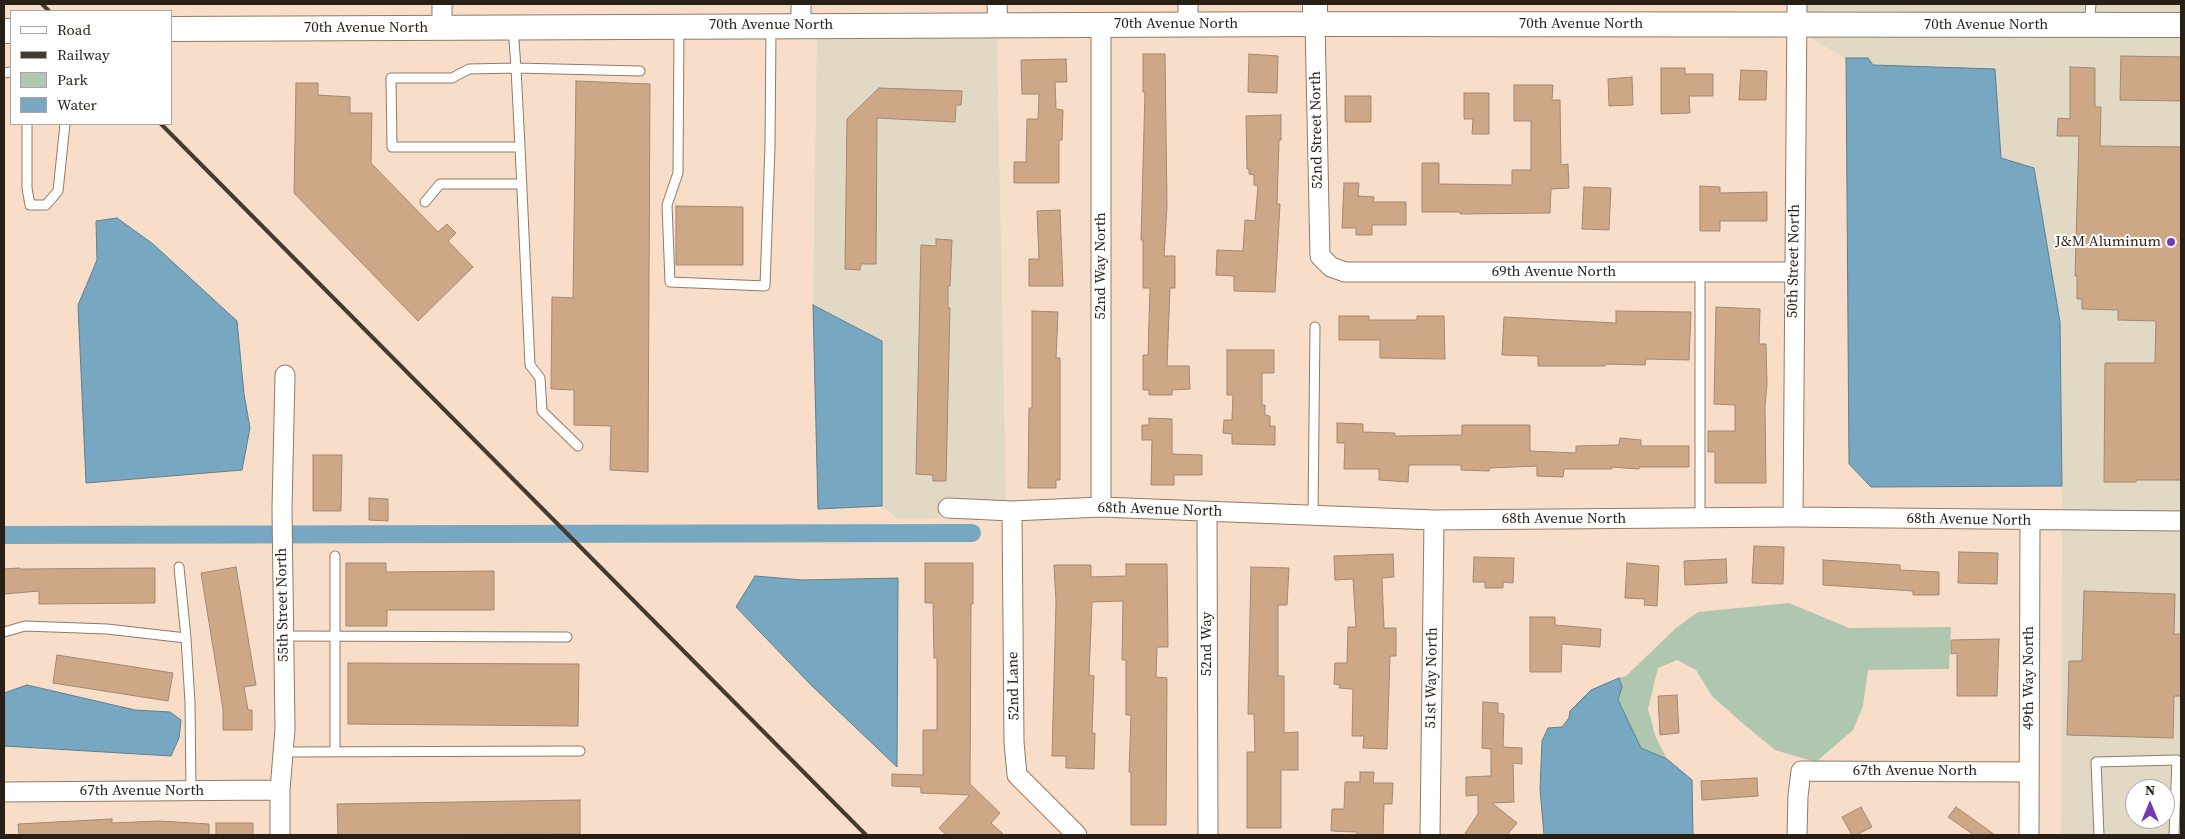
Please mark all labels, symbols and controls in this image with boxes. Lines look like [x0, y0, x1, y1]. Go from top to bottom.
legend [10, 10, 172, 125]
street label: 70th Avenue North [1114, 15, 1238, 33]
street label: 70th Avenue North [1519, 15, 1643, 33]
street label: 70th Avenue North [709, 16, 833, 34]
street label: 70th Avenue North [1924, 16, 2048, 34]
text: Road [57, 19, 91, 40]
street label: 70th Avenue North [304, 19, 428, 37]
text: Railway [57, 44, 110, 65]
text: Park [57, 69, 88, 90]
street label: 52nd Street North [1307, 71, 1327, 189]
text: Water [57, 94, 97, 115]
street label: 50th Street North [1784, 204, 1804, 318]
street label: 52nd Way North [1092, 212, 1110, 320]
place label: J&M Aluminum [2055, 233, 2161, 251]
marker: J&M Aluminum [2165, 236, 2177, 248]
street label: 69th Avenue North [1492, 263, 1616, 281]
street label: 68th Avenue North [1097, 499, 1223, 521]
street label: 68th Avenue North [1502, 510, 1626, 528]
street label: 68th Avenue North [1906, 510, 2032, 530]
street label: 55th Street North [273, 548, 293, 662]
street label: 52nd Way [1198, 612, 1216, 676]
street label: 49th Way North [2020, 626, 2038, 730]
street label: 51st Way North [1422, 627, 1442, 729]
street label: 52nd Lane [1004, 651, 1024, 721]
street label: 67th Avenue North [1853, 762, 1977, 780]
north arrow [2125, 779, 2175, 829]
text: N [2145, 780, 2155, 800]
street label: 67th Avenue North [80, 782, 204, 800]

